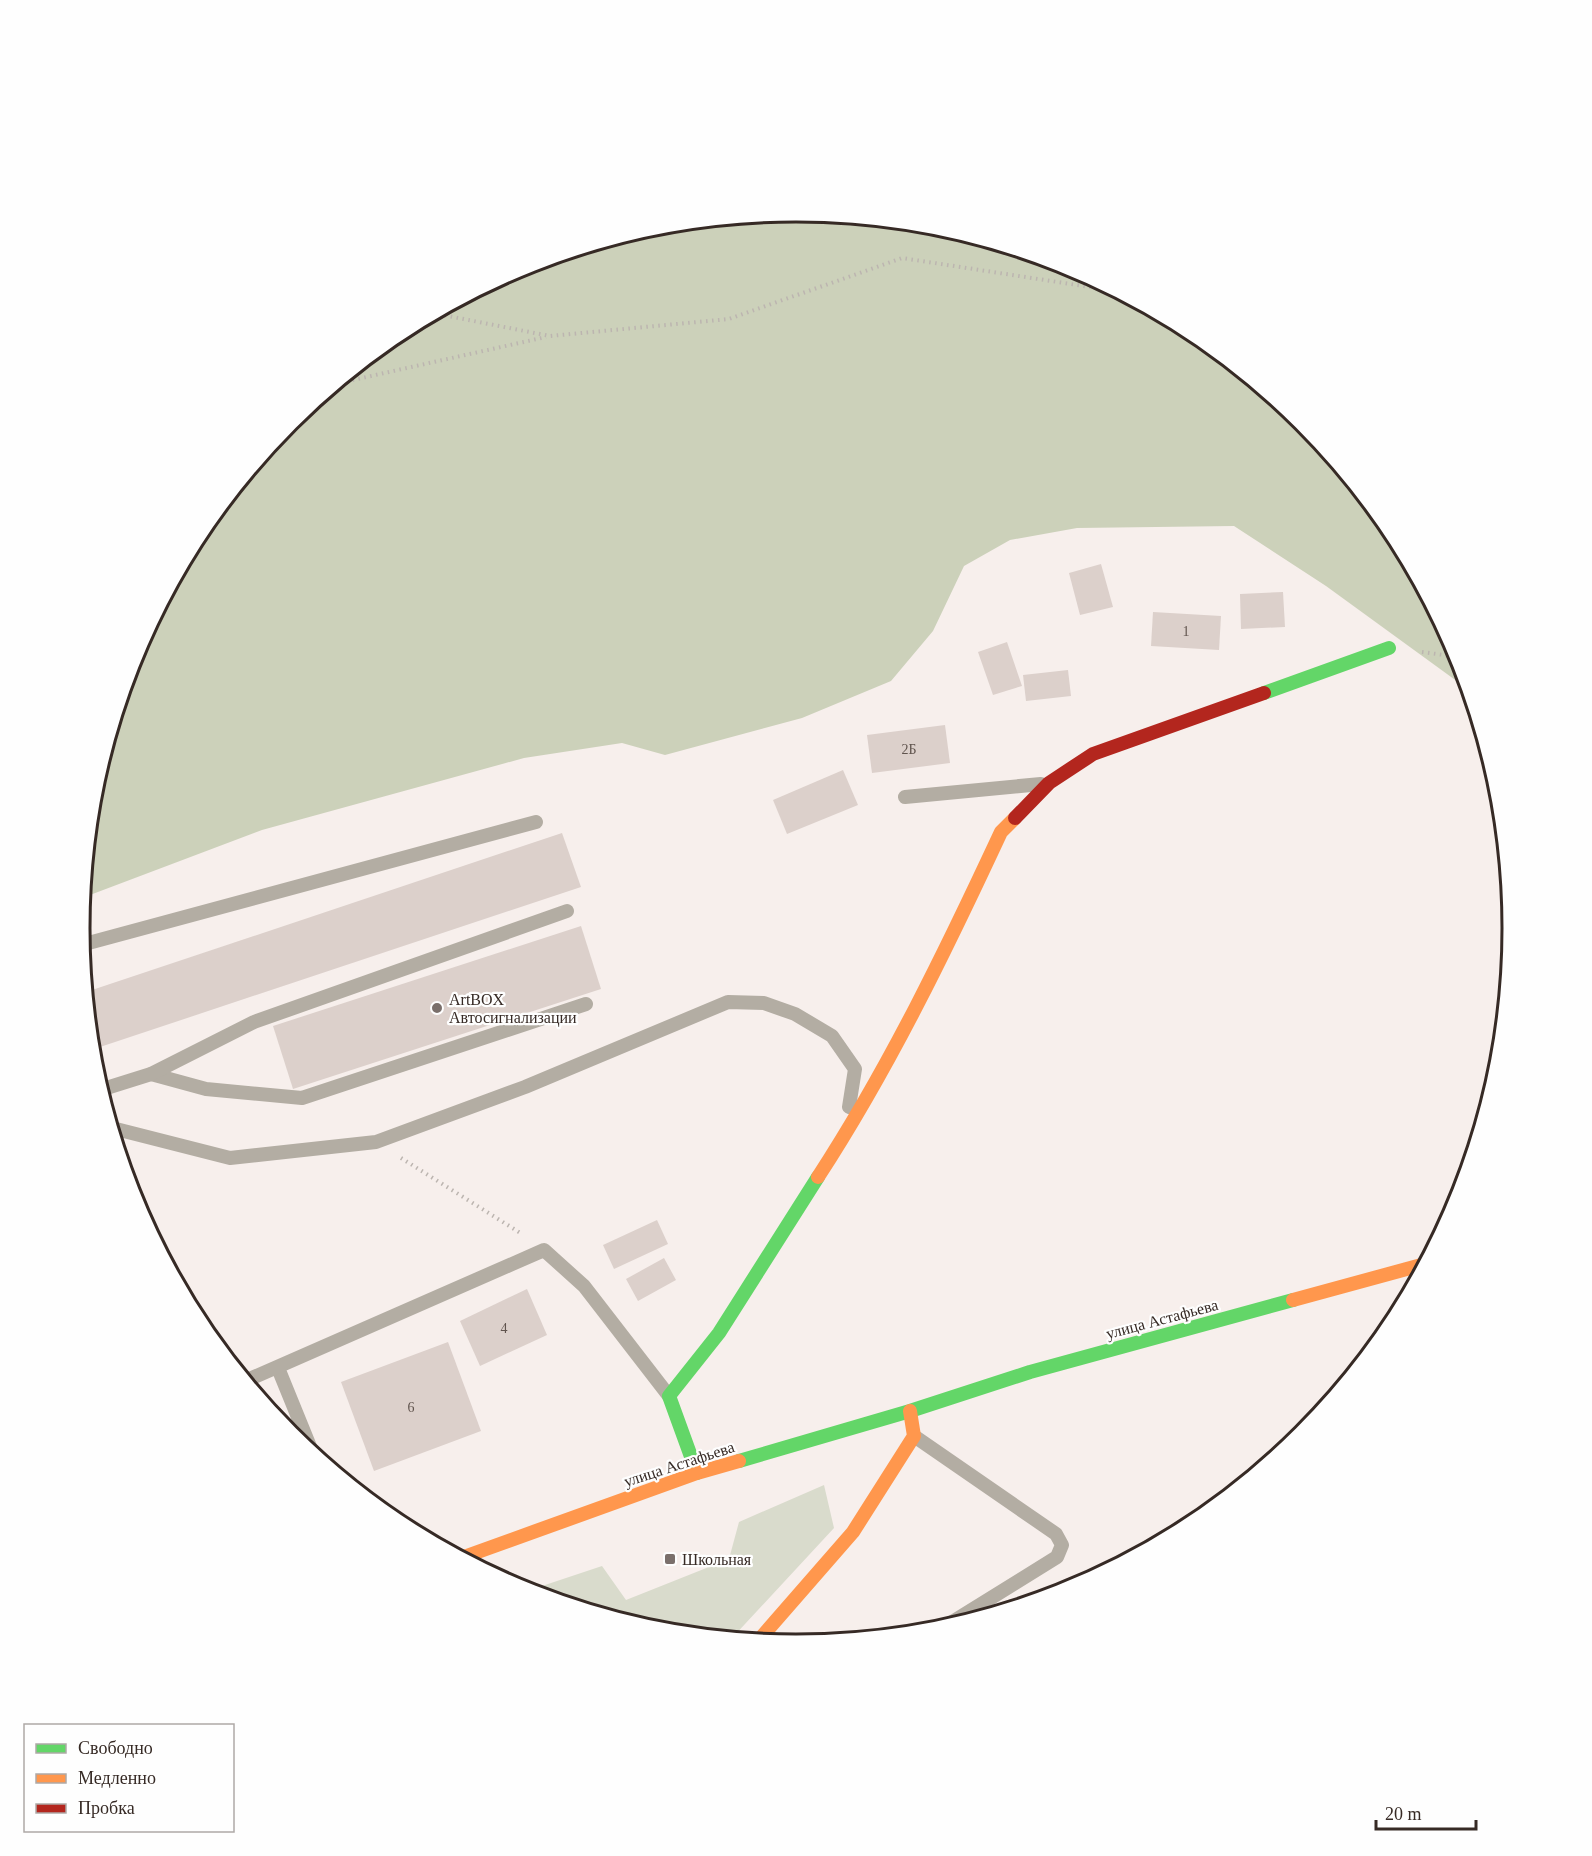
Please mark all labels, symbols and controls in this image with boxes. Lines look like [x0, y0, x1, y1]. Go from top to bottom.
house number: 1 [1183, 624, 1190, 639]
house number: 2Б [901, 742, 917, 757]
place label: ArtBOX Автосигнализации [449, 991, 577, 1027]
marker: ArtBOX Автосигнализации [430, 1001, 444, 1015]
street label: улица Астафьева [1104, 1296, 1220, 1343]
house number: 4 [501, 1321, 508, 1336]
house number: 6 [408, 1400, 415, 1415]
street label: улица Астафьева [622, 1438, 737, 1491]
place label: Школьная [682, 1551, 752, 1568]
marker: Школьная [663, 1552, 677, 1566]
legend [24, 1724, 234, 1832]
text: Свободно [78, 1738, 153, 1758]
text: Медленно [78, 1768, 156, 1788]
scale bar [1376, 1793, 1476, 1831]
text: Пробка [78, 1798, 135, 1818]
text: 20 m [1385, 1804, 1422, 1824]

